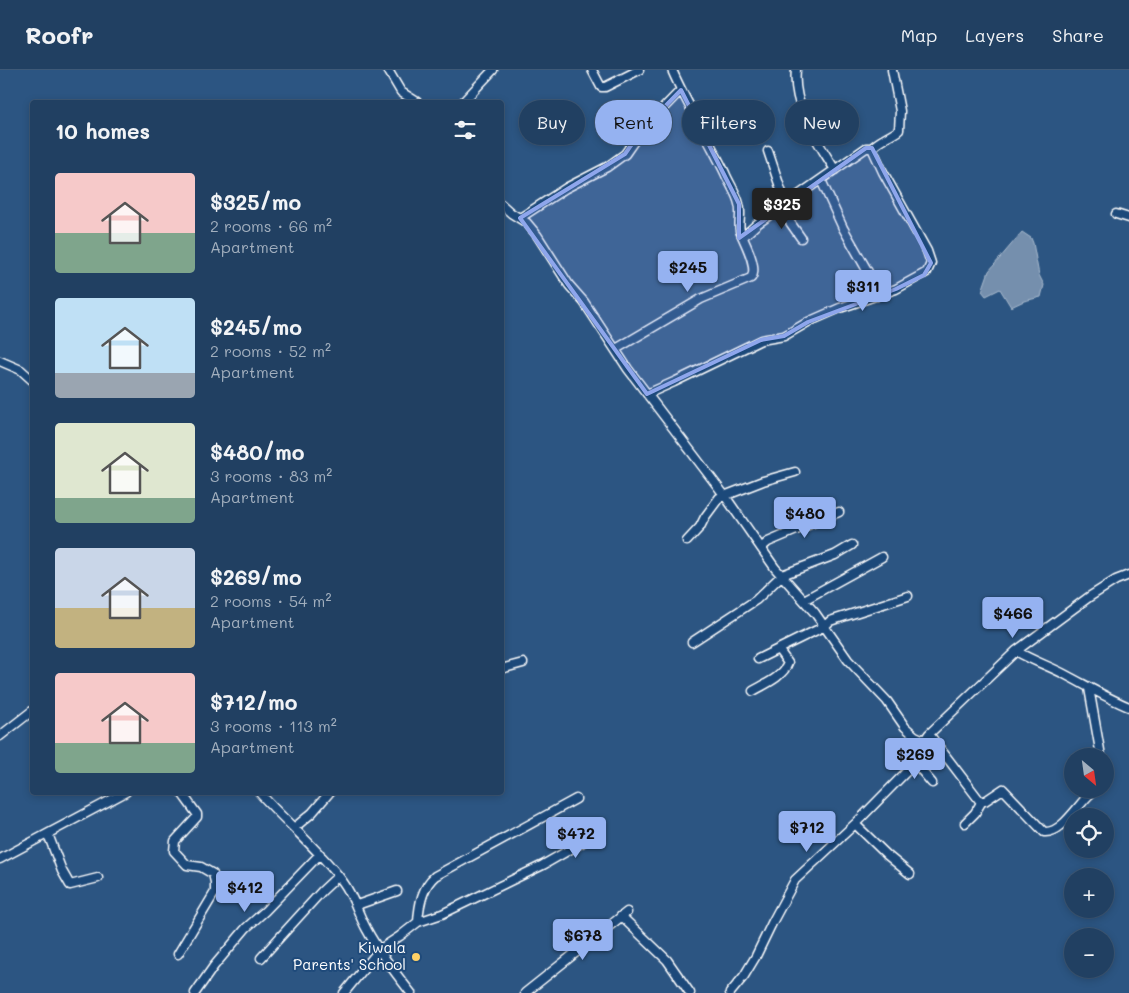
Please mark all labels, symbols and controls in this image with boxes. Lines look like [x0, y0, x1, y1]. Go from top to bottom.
text: Roofr [25, 19, 94, 50]
text: Map [901, 23, 937, 47]
text: Layers [965, 23, 1024, 47]
text: Share [1052, 23, 1104, 47]
chip: Buy [519, 100, 585, 145]
chip: Rent [595, 100, 672, 145]
chip: Filters [682, 100, 775, 145]
chip: New [785, 100, 859, 145]
icon: filters [451, 116, 479, 144]
text: 10 homes [55, 117, 150, 144]
text: $325/mo [210, 188, 301, 215]
pin: $325 [752, 188, 812, 230]
icon: home [95, 193, 155, 253]
text: $325 [763, 193, 801, 214]
text: 2 rooms · 66 m² [210, 215, 332, 236]
text: Apartment [210, 236, 295, 257]
pin: $245 [658, 250, 718, 293]
text: $245 [669, 256, 707, 277]
pin: $311 [833, 270, 893, 312]
text: $311 [846, 275, 880, 296]
text: $245/mo [210, 313, 302, 340]
icon: home [95, 318, 155, 378]
text: 2 rooms · 52 m² [210, 340, 331, 361]
text: Apartment [210, 361, 295, 382]
text: $480/mo [210, 438, 305, 465]
icon: home [95, 443, 155, 503]
text: 3 rooms · 83 m² [210, 465, 332, 486]
text: Apartment [210, 486, 295, 507]
pin: $480 [775, 496, 835, 539]
text: $480 [785, 502, 825, 523]
text: $269/mo [210, 563, 302, 590]
icon: home [95, 568, 155, 628]
text: 2 rooms · 54 m² [210, 590, 331, 611]
pin: $466 [983, 596, 1043, 639]
text: $466 [993, 602, 1033, 623]
text: Apartment [210, 611, 295, 632]
text: $712/mo [210, 688, 297, 715]
icon: home [95, 693, 155, 753]
text: 3 rooms · 113 m² [210, 715, 337, 736]
text: Apartment [210, 736, 295, 757]
pin: $269 [885, 738, 945, 780]
text: $269 [896, 743, 934, 764]
north arrow [1064, 748, 1114, 798]
map controls [1064, 748, 1114, 978]
button: locate [1064, 808, 1114, 858]
pin: $712 [777, 810, 837, 853]
pin: $472 [546, 816, 606, 859]
text: $712 [790, 816, 824, 837]
text: $472 [557, 822, 595, 843]
button: + [1064, 868, 1114, 918]
pin: $412 [215, 870, 275, 913]
text: $412 [227, 876, 263, 897]
pin: $678 [553, 918, 613, 961]
text: $678 [564, 924, 602, 945]
button: − [1064, 928, 1114, 978]
place label: Kiwala Parents' School [293, 937, 406, 974]
marker: Kiwala Parents' School [410, 951, 422, 963]

